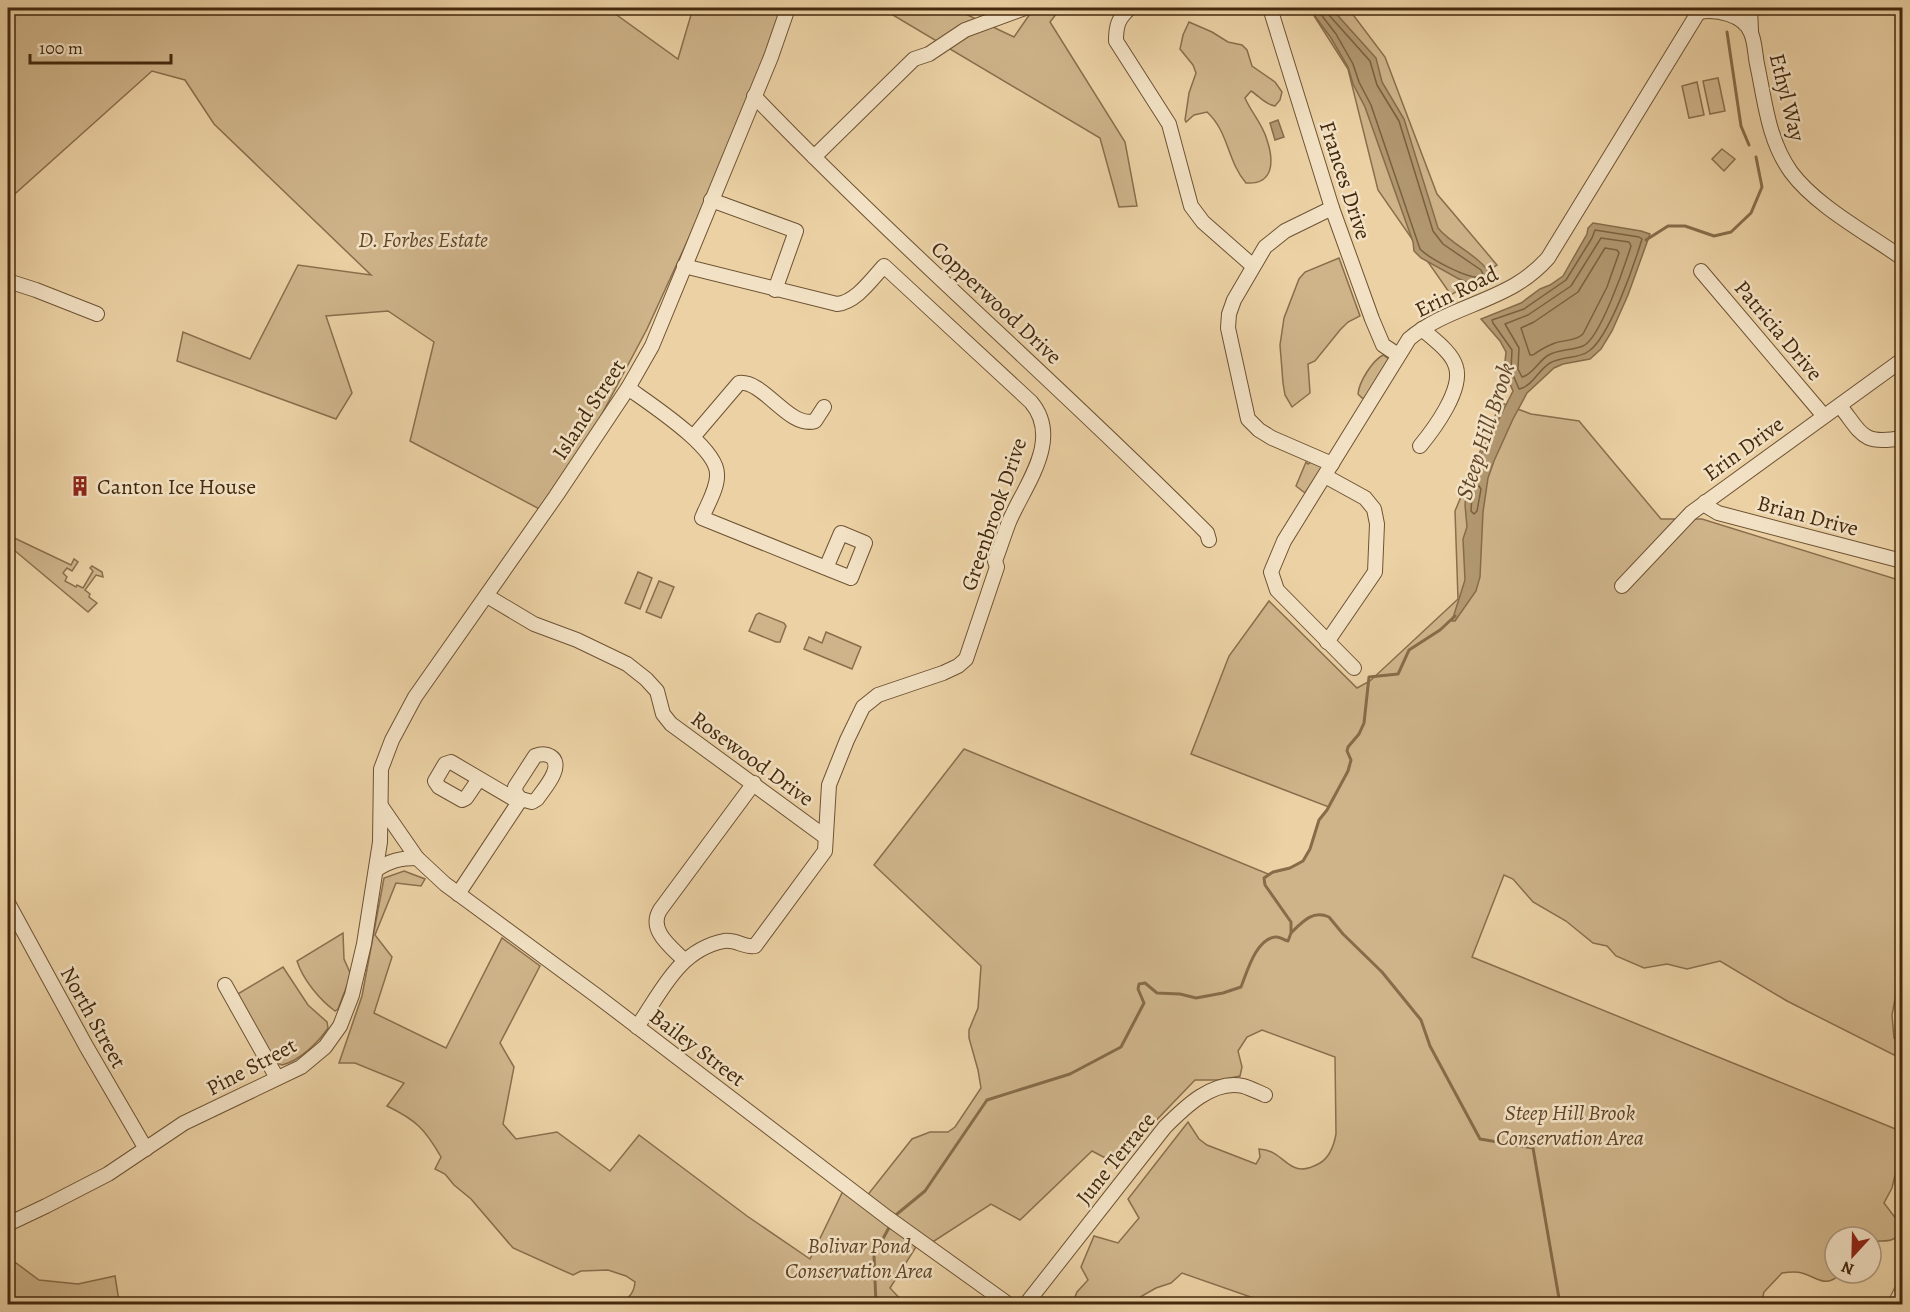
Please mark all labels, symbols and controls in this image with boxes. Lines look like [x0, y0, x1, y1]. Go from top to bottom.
scale bar [30, 27, 171, 65]
text: 100 m [39, 36, 83, 60]
street label: Ethyl Way [1762, 50, 1812, 144]
street label: Frances Drive [1312, 117, 1378, 243]
park label: D. Forbes Estate [358, 225, 488, 255]
street label: Copperwood Drive [924, 234, 1068, 371]
street label: Erin Road [1410, 259, 1503, 325]
street label: Patricia Drive [1727, 274, 1829, 388]
street label: Island Street [545, 353, 633, 466]
water label: Steep Hill Brook [1448, 358, 1522, 504]
street label: Erin Drive [1697, 409, 1790, 488]
street label: Greenbrook Drive [954, 434, 1034, 595]
place label: Canton Ice House [97, 472, 256, 502]
building icon: Canton Ice House [68, 474, 92, 498]
street label: Brian Drive [1754, 488, 1862, 544]
street label: Rosewood Drive [685, 704, 820, 814]
street label: North Street [53, 961, 133, 1074]
street label: Bailey Street [643, 1002, 752, 1094]
street label: Pine Street [201, 1031, 302, 1103]
park label: Steep Hill Brook Conservation Area [1496, 1098, 1644, 1153]
street label: June Terrace [1069, 1106, 1162, 1211]
north arrow [1823, 1225, 1883, 1285]
park label: Bolivar Pond Conservation Area [785, 1231, 933, 1286]
text: N [1838, 1255, 1857, 1280]

